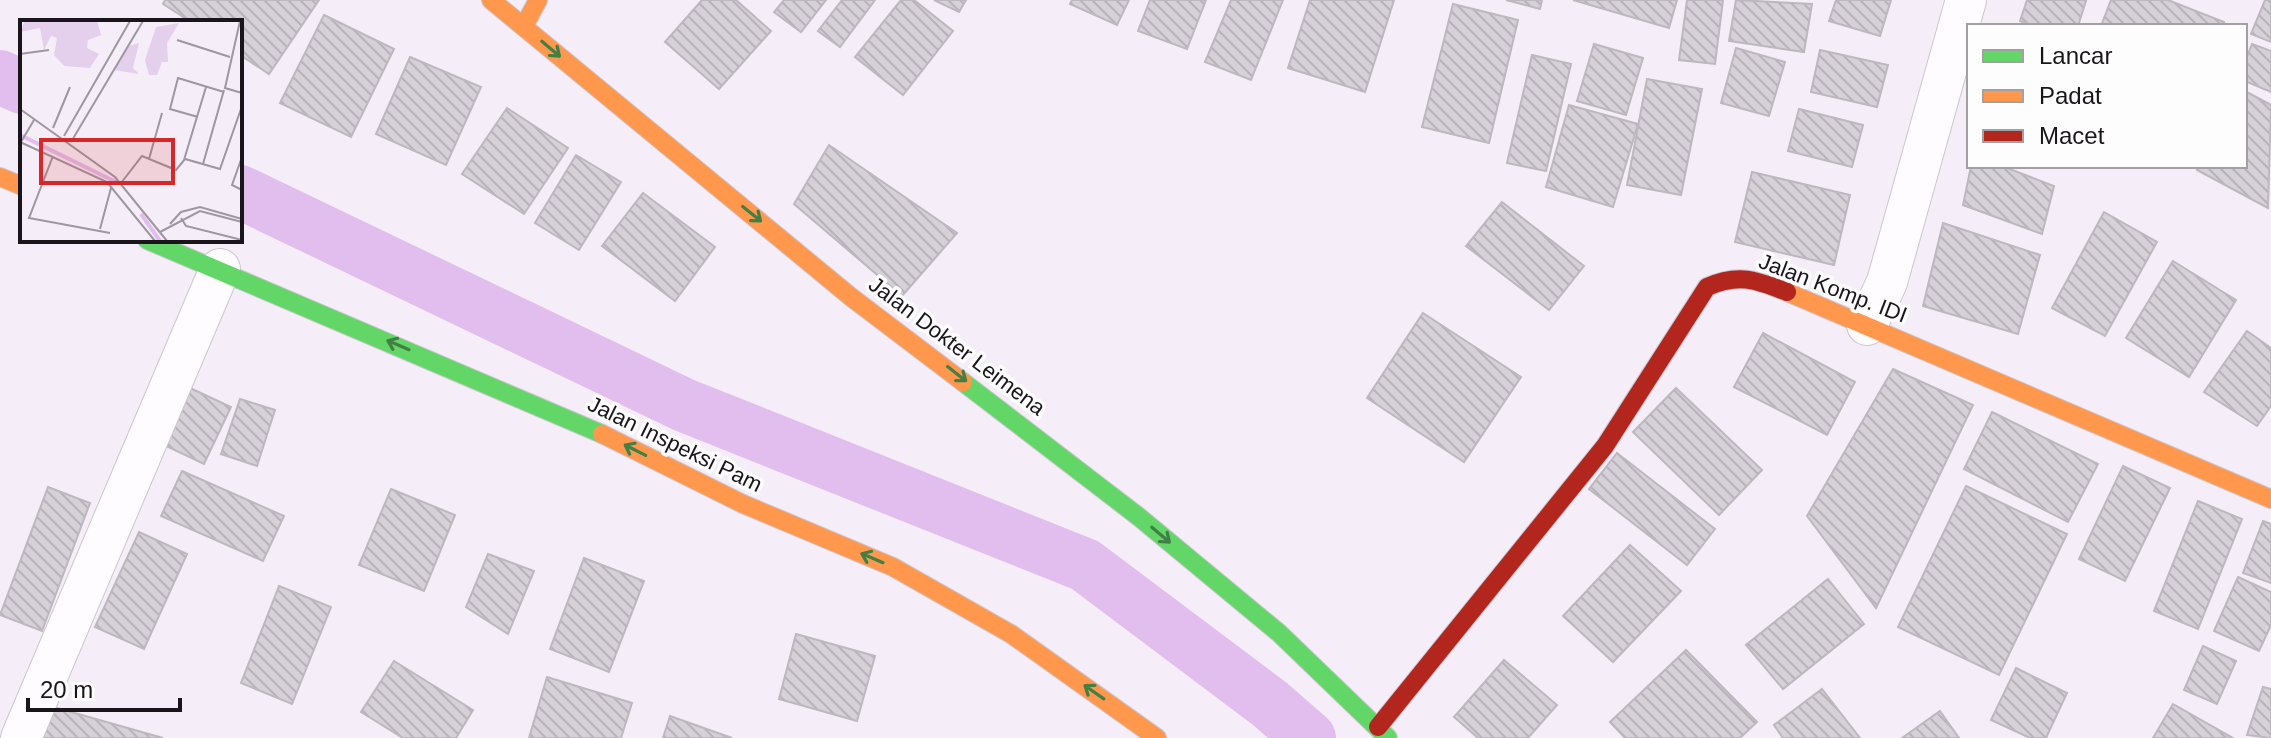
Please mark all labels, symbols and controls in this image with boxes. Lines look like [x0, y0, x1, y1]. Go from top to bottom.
inset map [20, 20, 242, 242]
legend [1967, 24, 2247, 168]
one-way arrow [540, 40, 561, 58]
text: Lancar [2039, 42, 2112, 69]
text: Padat [2039, 82, 2102, 109]
text: Macet [2039, 122, 2105, 149]
one-way arrow [741, 206, 762, 223]
street label: Jalan Komp. IDI [1755, 248, 1911, 328]
street label: Jalan Dokter Leimena [864, 272, 1051, 421]
one-way arrow [386, 336, 410, 351]
one-way arrow [946, 366, 967, 383]
street label: Jalan Inspeksi Pam [584, 391, 766, 497]
one-way arrow [624, 441, 648, 457]
one-way arrow [1151, 526, 1171, 544]
one-way arrow [860, 550, 884, 565]
scale bar [28, 662, 180, 712]
text: 20 m [40, 676, 93, 703]
one-way arrow [1083, 684, 1105, 700]

